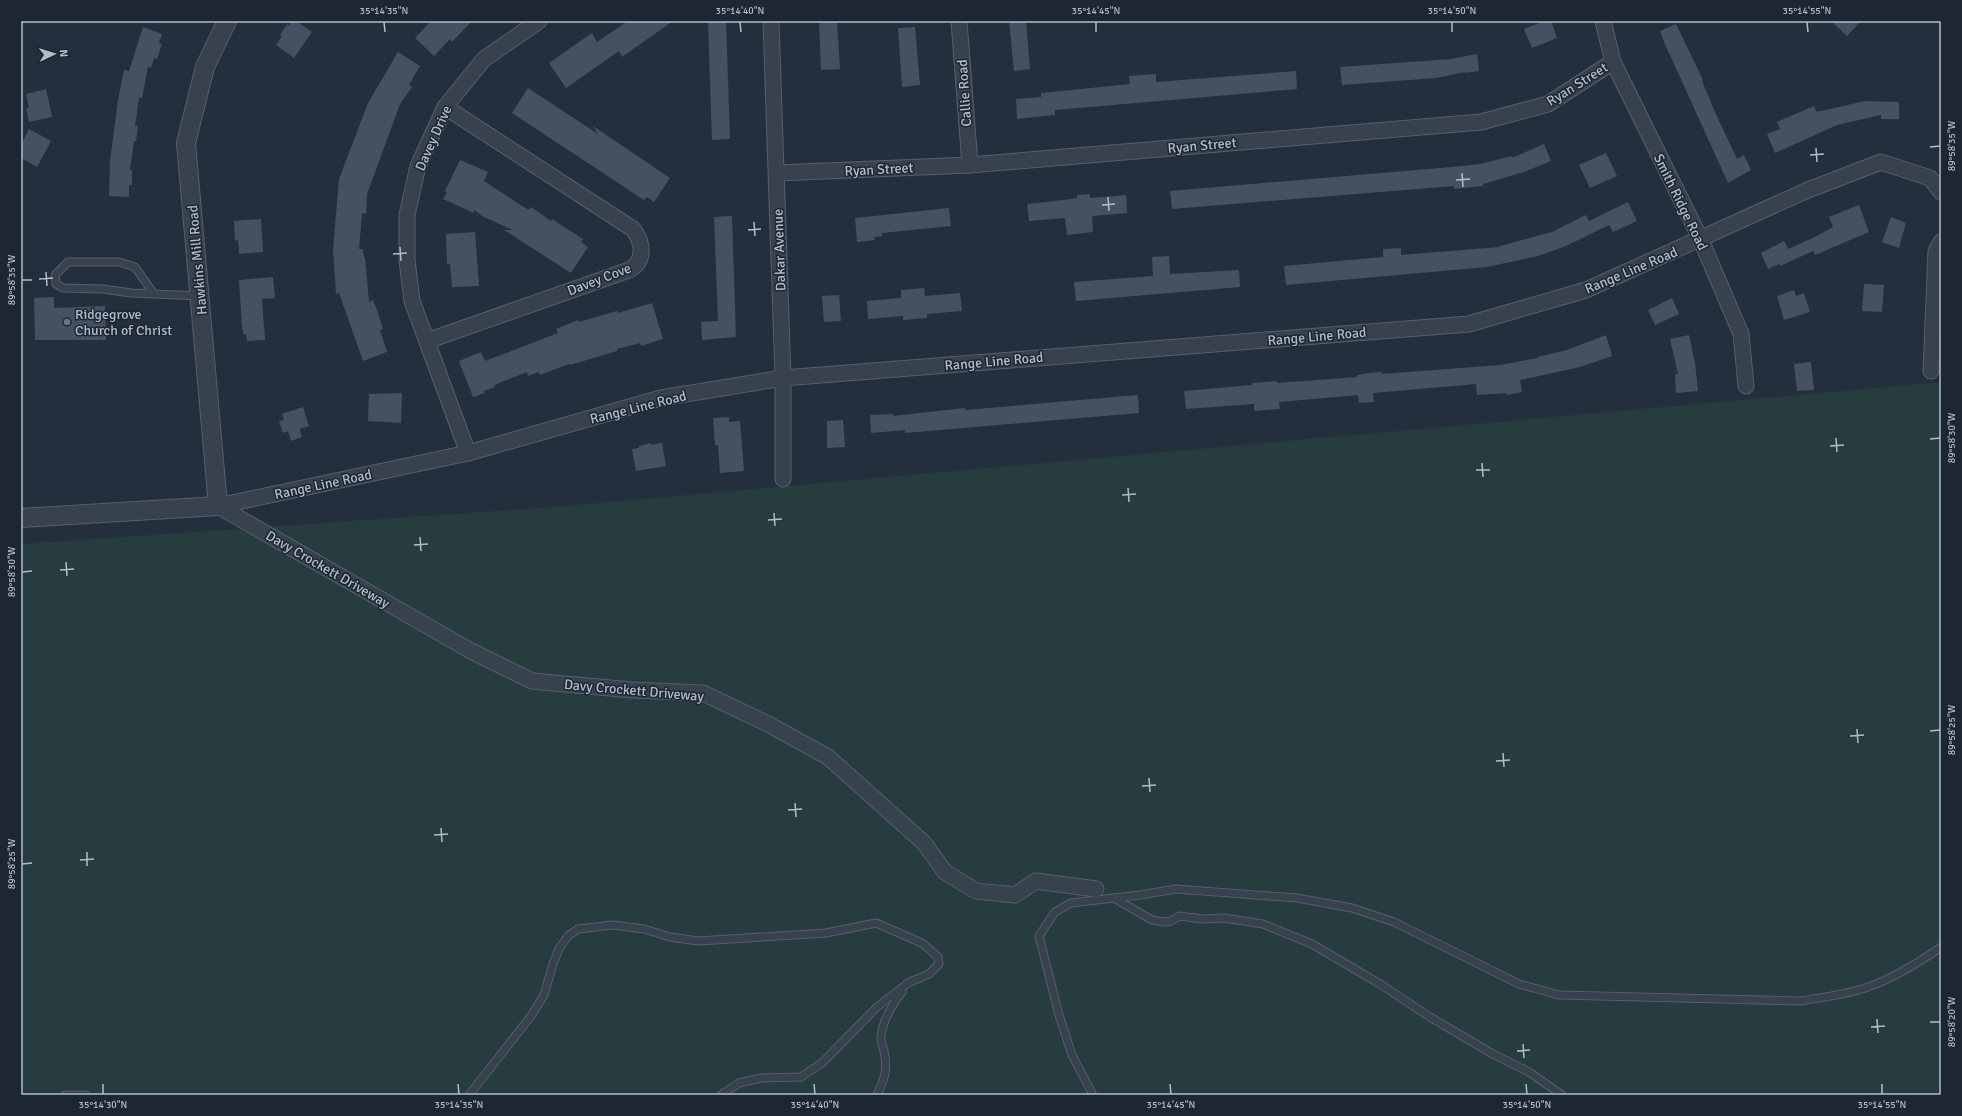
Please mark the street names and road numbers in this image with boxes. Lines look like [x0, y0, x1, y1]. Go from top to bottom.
street label: Callie Road [954, 59, 975, 127]
street label: Ryan Street [1543, 59, 1611, 110]
street label: Davey Drive [412, 103, 455, 174]
street label: Ryan Street [1167, 134, 1237, 157]
street label: Smith Ridge Road [1650, 151, 1711, 253]
street label: Ryan Street [844, 159, 914, 180]
street label: Hawkins Mill Road [184, 204, 211, 316]
street label: Dakar Avenue [770, 209, 789, 291]
street label: Range Line Road [1582, 243, 1680, 298]
street label: Davey Cove [565, 259, 634, 299]
street label: Range Line Road [1267, 324, 1367, 349]
street label: Range Line Road [944, 349, 1044, 374]
street label: Range Line Road [588, 387, 688, 428]
street label: Range Line Road [273, 466, 373, 503]
street label: Davy Crockett Driveway [263, 527, 393, 612]
street label: Davy Crockett Driveway [563, 676, 705, 705]

